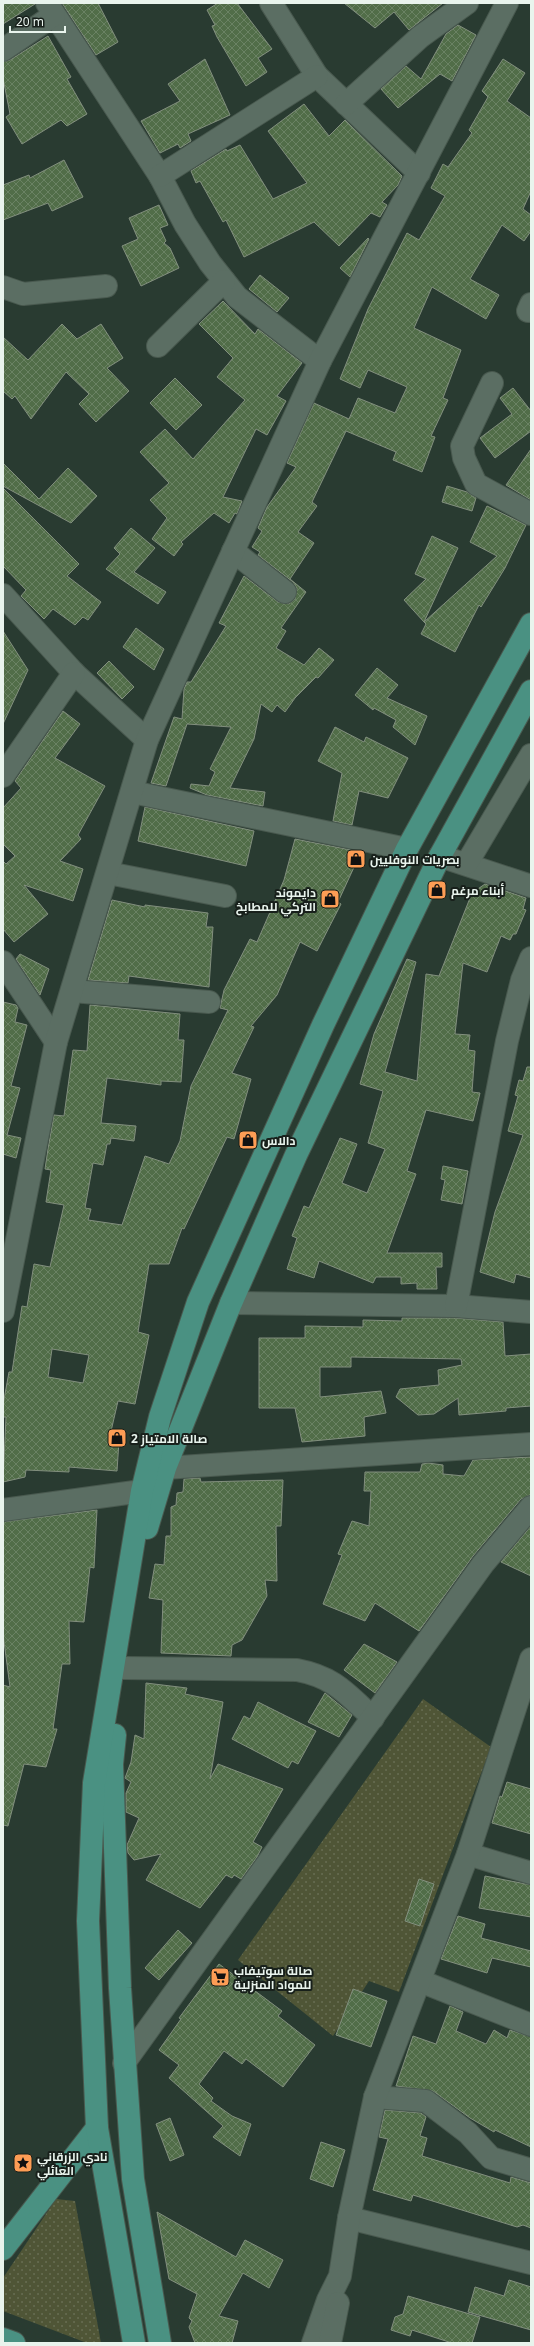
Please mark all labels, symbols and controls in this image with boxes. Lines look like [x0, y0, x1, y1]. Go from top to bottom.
scale bar [10, 8, 65, 34]
text: 20 m [16, 13, 44, 30]
shop icon: بصريات النوفليين [345, 848, 367, 870]
place label: بصريات النوفليين [370, 851, 460, 868]
shop icon: أبناء مرغم [426, 879, 448, 901]
place label: أبناء مرغم [451, 882, 505, 899]
place label: دايموند التركي للمطابخ [236, 884, 316, 917]
shop icon: دايموند التركي للمطابخ [319, 888, 341, 910]
shop icon: دالاس [237, 1129, 259, 1151]
place label: دالاس [262, 1132, 295, 1149]
shop icon: صالة الامتياز 2 [106, 1427, 128, 1449]
place label: صالة الامتياز 2 [131, 1430, 207, 1447]
place label: صالة سوتيفاب للمواد المنزلية [234, 1962, 312, 1993]
supermarket icon: صالة سوتيفاب للمواد المنزلية [209, 1966, 231, 1988]
place label: نادي الزرقاني العائلي [37, 2148, 108, 2181]
place icon: نادي الزرقاني العائلي [12, 2152, 34, 2174]

